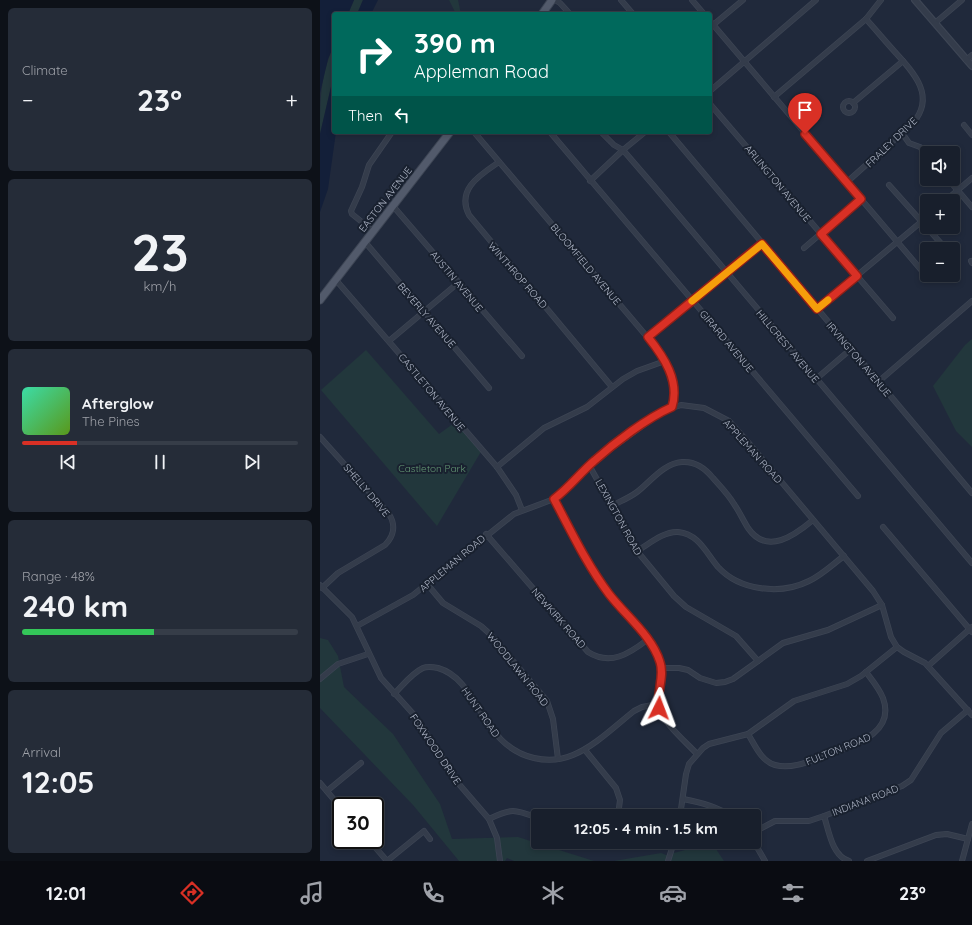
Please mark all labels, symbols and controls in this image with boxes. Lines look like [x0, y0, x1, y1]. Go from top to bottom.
text: 390 m [414, 25, 496, 60]
icon: right [348, 28, 400, 80]
text: Appleman Road [414, 60, 549, 83]
text: Climate [22, 62, 68, 78]
text: 23° [137, 81, 182, 119]
text: − [22, 86, 33, 114]
text: + [286, 86, 298, 114]
pin [788, 93, 822, 134]
icon: arrive [794, 99, 816, 121]
icon: left [391, 104, 413, 126]
text: Then [348, 106, 383, 125]
street label: FRALEY DRIVE [863, 114, 920, 170]
street label: ARLINGTON AVENUE [742, 142, 814, 225]
map controls [920, 146, 960, 282]
button: sound [920, 146, 960, 186]
street label: EASTON AVENUE [356, 164, 415, 235]
button: + [920, 194, 960, 234]
text: 23 [131, 219, 189, 284]
street label: BLOOMFIELD AVENUE [548, 221, 624, 308]
street label: WINTHROP ROAD [485, 240, 550, 311]
button: − [920, 242, 960, 282]
street label: AUSTIN AVENUE [427, 248, 486, 315]
text: km/h [144, 278, 176, 294]
street label: BEVERLY AVENUE [395, 280, 459, 351]
street label: HILLCREST AVENUE [753, 307, 822, 386]
street label: GIRARD AVENUE [697, 308, 757, 375]
street label: IRVINGTON AVENUE [824, 319, 894, 400]
street label: CASTLETON AVENUE [395, 351, 468, 434]
text: Afterglow [82, 394, 154, 413]
text: The Pines [82, 413, 140, 429]
street label: APPLEMAN ROAD [720, 417, 785, 486]
icon: previous [57, 451, 79, 473]
icon: pause [149, 451, 171, 473]
icon: next [241, 451, 263, 473]
street label: SHELLY DRIVE [341, 461, 393, 520]
park label: Castleton Park [398, 462, 466, 475]
street label: LEXINGTON ROAD [592, 477, 645, 558]
street label: APPLEMAN ROAD [417, 532, 488, 595]
text: Range · 48% [22, 568, 95, 584]
street label: NEWKIRK ROAD [529, 585, 588, 651]
text: 240 km [22, 587, 128, 625]
street label: WOODLAWN ROAD [484, 630, 551, 709]
street label: HUNT ROAD [459, 685, 503, 740]
position arrow [638, 687, 680, 729]
street label: FOXWOOD DRIVE [407, 711, 464, 787]
street label: FULTON ROAD [804, 731, 873, 768]
text: Arrival [22, 744, 61, 760]
text: 12:05 [22, 763, 95, 801]
street label: INDIANA ROAD [830, 782, 900, 819]
speed limit sign: 30 [332, 797, 384, 849]
text: 12:05 · 4 min · 1.5 km [574, 819, 718, 838]
icon: directions [178, 879, 206, 907]
icon: music [298, 879, 326, 907]
icon: phone [419, 879, 447, 907]
icon: climate [539, 879, 567, 907]
icon: car [659, 879, 687, 907]
icon: filters [779, 879, 807, 907]
text: 12:01 [46, 882, 86, 905]
text: 23° [899, 882, 926, 905]

